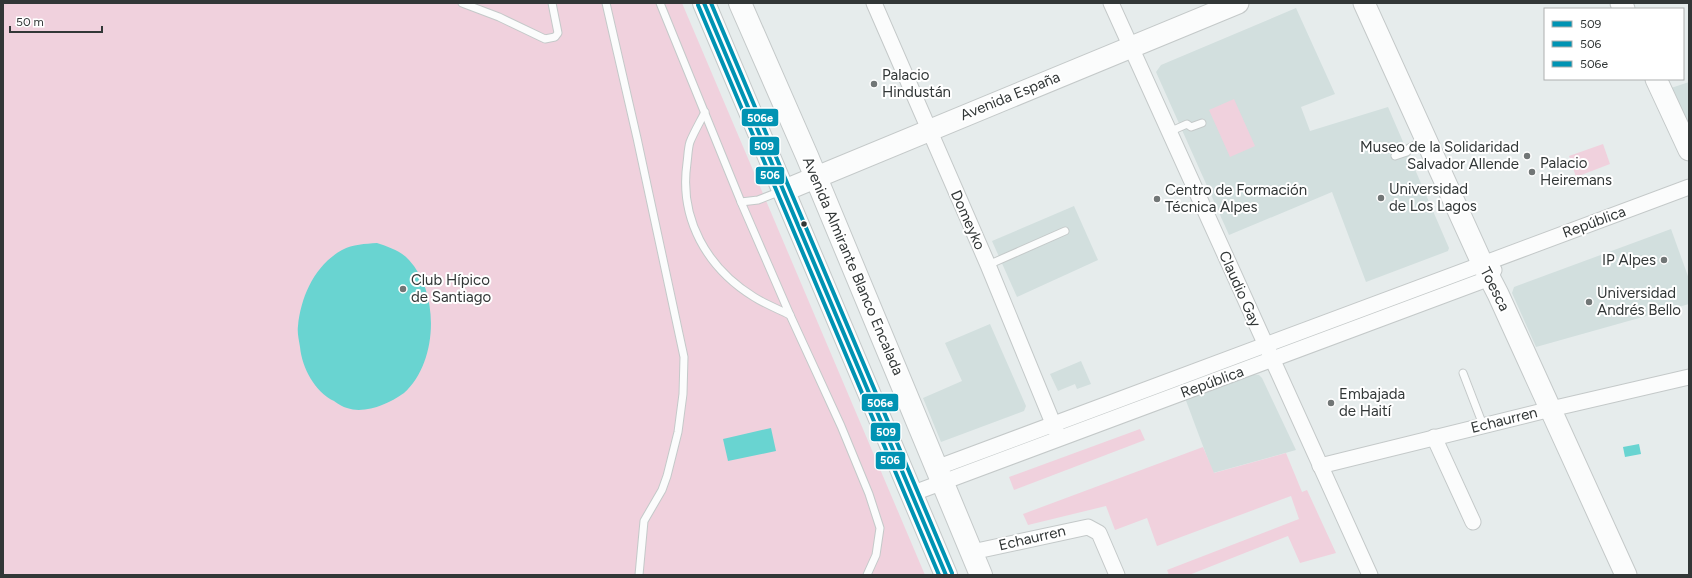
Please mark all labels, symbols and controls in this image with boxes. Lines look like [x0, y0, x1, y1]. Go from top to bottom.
scale bar [10, 8, 102, 34]
legend [1544, 8, 1684, 80]
text: 50 m [16, 15, 44, 29]
text: 509 [1580, 17, 1602, 31]
text: 506 [1580, 37, 1602, 51]
text: 506e [1580, 57, 1608, 71]
place label: Palacio Hindustán [882, 66, 951, 101]
street label: Avenida España [957, 68, 1063, 124]
marker: Palacio Hindustán [869, 79, 879, 89]
line badge: 506e [741, 108, 779, 127]
text: 506e [747, 112, 773, 125]
line badge: 509 [749, 136, 780, 156]
place label: Museo de la Solidaridad Salvador Allende [1360, 138, 1519, 173]
text: 509 [754, 140, 774, 153]
marker: Museo de la Solidaridad Salvador Allende [1522, 151, 1532, 161]
street label: Avenida Almirante Blanco Encalada [799, 154, 907, 378]
place label: Palacio Heiremans [1540, 154, 1612, 189]
line badge: 506 [755, 166, 785, 185]
marker: Palacio Heiremans [1527, 167, 1537, 177]
text: 506 [760, 169, 781, 182]
place label: Universidad de Los Lagos [1389, 180, 1477, 215]
place label: Centro de Formación Técnica Alpes [1165, 181, 1307, 216]
street label: Domeyko [947, 187, 989, 253]
marker: Universidad de Los Lagos [1376, 193, 1386, 203]
marker: Centro de Formación Técnica Alpes [1152, 194, 1162, 204]
street label: República [1560, 202, 1628, 242]
unlabelled marker [799, 219, 809, 229]
street label: Claudio Gay [1215, 248, 1265, 330]
place label: IP Alpes [1602, 251, 1656, 269]
marker: IP Alpes [1659, 255, 1669, 265]
street label: Toesca [1476, 264, 1514, 314]
place label: Club Hípico de Santiago [411, 271, 492, 306]
marker: Club Hípico de Santiago [398, 284, 408, 294]
place label: Universidad Andrés Bello [1597, 284, 1681, 319]
marker: Universidad Andrés Bello [1584, 297, 1594, 307]
street label: República [1178, 362, 1246, 402]
place label: Embajada de Haití [1339, 385, 1405, 420]
line badge: 506e [861, 393, 899, 412]
text: 506e [867, 397, 893, 410]
marker: Embajada de Haití [1326, 398, 1336, 408]
street label: Echaurren [1469, 403, 1539, 437]
line badge: 509 [870, 422, 901, 442]
text: 509 [876, 426, 896, 439]
line badge: 506 [875, 451, 906, 470]
text: 506 [880, 454, 901, 467]
street label: Echaurren [997, 522, 1067, 554]

